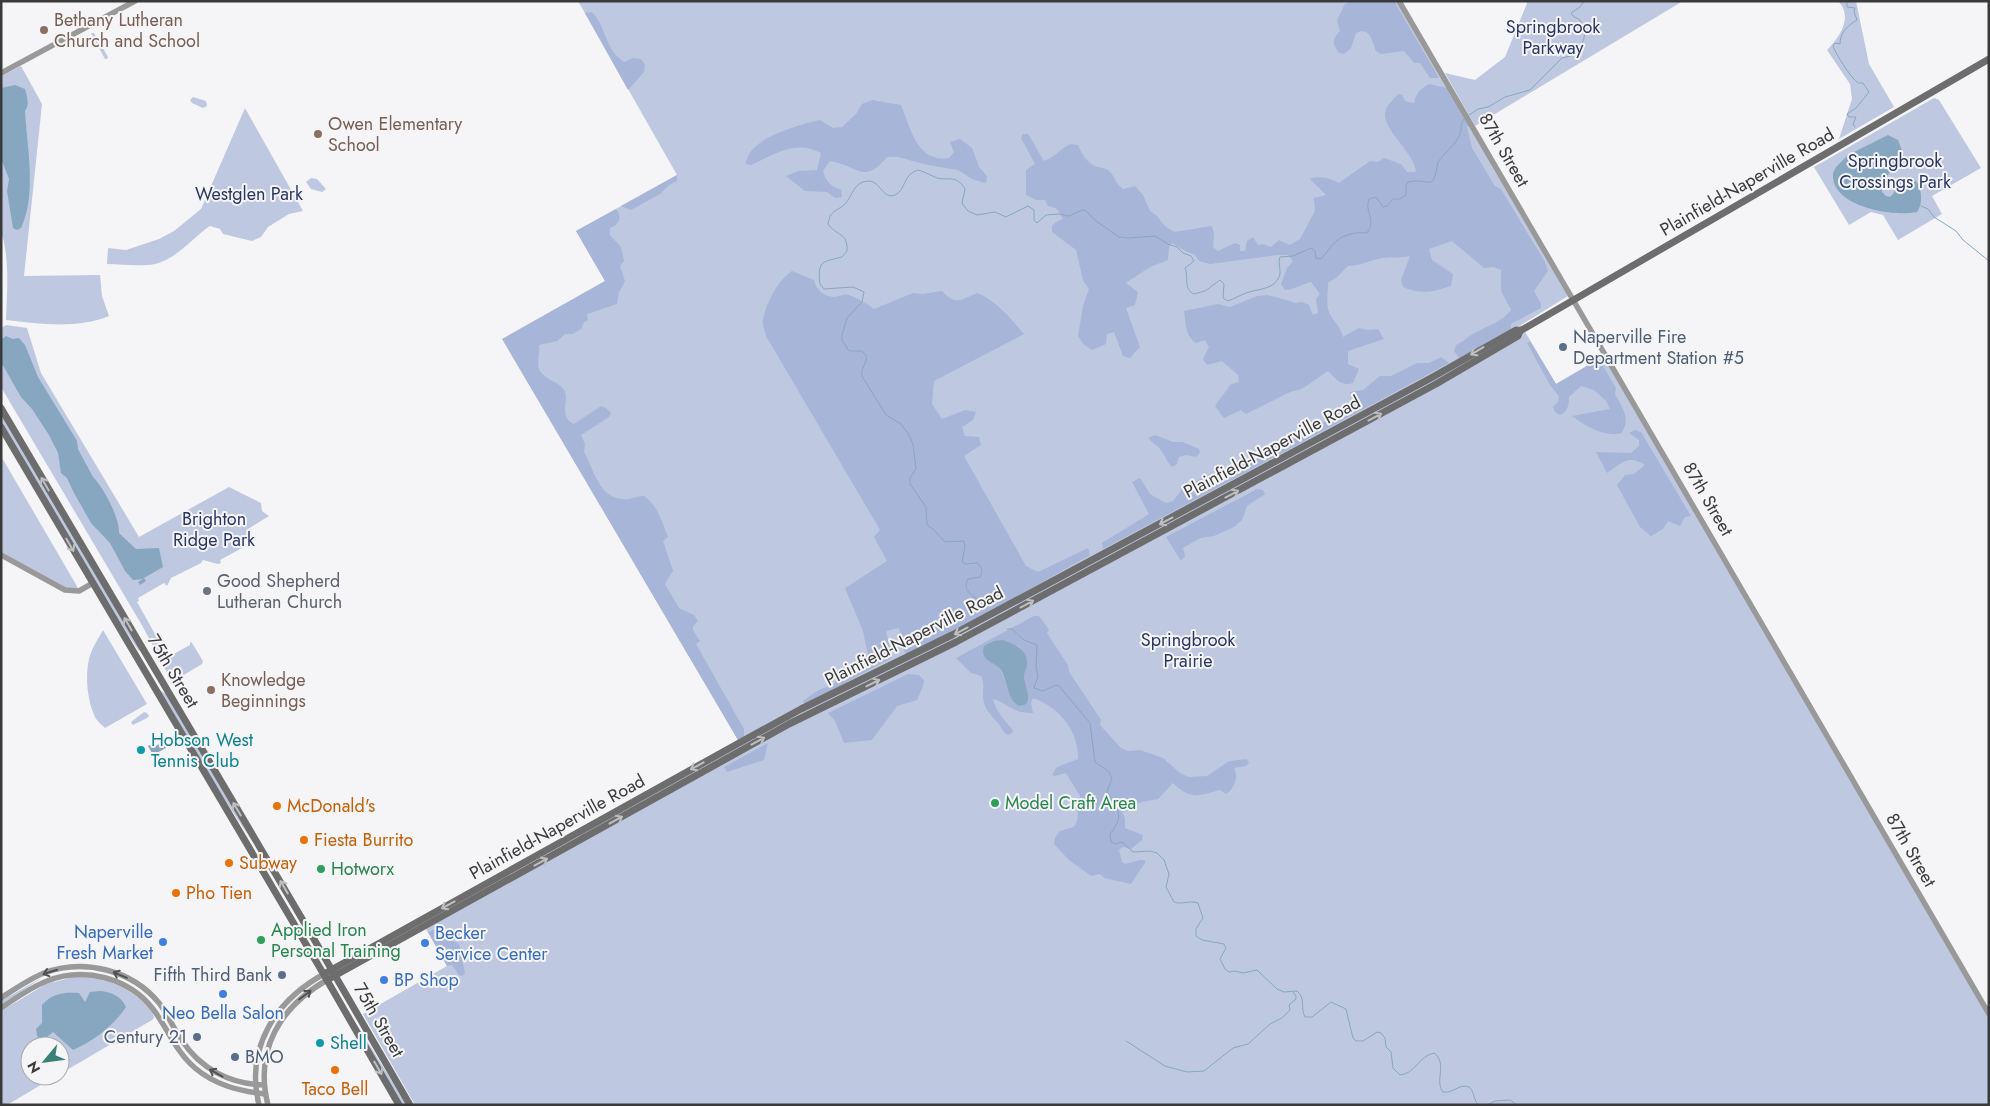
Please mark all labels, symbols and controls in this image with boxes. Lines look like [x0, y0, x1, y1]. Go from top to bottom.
place label: Bethany Lutheran Church and School [54, 7, 200, 54]
park label: Springbrook Parkway [1506, 14, 1600, 61]
marker: Bethany Lutheran Church and School [38, 24, 50, 36]
street label: 87th Street [1472, 108, 1536, 192]
place label: Owen Elementary School [328, 111, 462, 158]
street label: Plainfield-Naperville Road [1655, 121, 1839, 243]
marker: Owen Elementary School [312, 128, 324, 140]
park label: Springbrook Crossings Park [1839, 148, 1951, 195]
park label: Westglen Park [195, 181, 303, 207]
place label: Naperville Fire Department Station #5 [1573, 324, 1744, 371]
marker: Naperville Fire Department Station #5 [1557, 341, 1569, 353]
one-way arrow [1471, 347, 1485, 357]
street label: Plainfield-Naperville Road [1179, 389, 1365, 505]
one-way arrow [1367, 412, 1382, 421]
street label: 87th Street [1676, 457, 1740, 541]
one-way arrow [40, 477, 50, 491]
one-way arrow [1224, 489, 1239, 498]
park label: Brighton Ridge Park [173, 506, 255, 553]
one-way arrow [1158, 516, 1173, 526]
one-way arrow [66, 537, 76, 551]
place label: Good Shepherd Lutheran Church [217, 568, 342, 615]
street label: Plainfield-Naperville Road [820, 580, 1008, 692]
marker: Good Shepherd Lutheran Church [201, 585, 213, 597]
one-way arrow [1019, 599, 1034, 608]
one-way arrow [122, 617, 132, 631]
one-way arrow [953, 626, 968, 636]
park label: Springbrook Prairie [1141, 627, 1235, 674]
street label: 75th Street [141, 629, 206, 713]
place label: Knowledge Beginnings [221, 667, 306, 714]
one-way arrow [865, 677, 880, 687]
marker: Knowledge Beginnings [205, 684, 217, 696]
place label: Hobson West Tennis Club [151, 727, 254, 774]
one-way arrow [750, 736, 765, 745]
marker: Hobson West Tennis Club [135, 744, 147, 756]
one-way arrow [690, 762, 704, 772]
street label: Plainfield-Naperville Road [464, 768, 650, 886]
place label: Model Craft Area [1005, 790, 1136, 816]
place label: McDonald's [287, 793, 375, 819]
marker: Model Craft Area [989, 797, 1001, 809]
marker: McDonald's [271, 800, 283, 812]
one-way arrow [232, 802, 242, 816]
street label: 87th Street [1879, 808, 1943, 892]
one-way arrow [608, 815, 623, 824]
place label: Fiesta Burrito [314, 827, 413, 853]
marker: Fiesta Burrito [298, 834, 310, 846]
place label: Subway [239, 850, 297, 876]
place label: Hotworx [331, 856, 395, 882]
marker: Subway [223, 857, 235, 869]
one-way arrow [533, 857, 548, 866]
marker: Hotworx [315, 863, 327, 875]
place label: Pho Tien [186, 880, 252, 906]
one-way arrow [278, 881, 288, 895]
marker: Pho Tien [170, 887, 182, 899]
one-way arrow [441, 901, 455, 911]
place label: Applied Iron Personal Training [271, 917, 401, 964]
place label: Naperville Fresh Market [56, 919, 154, 966]
place label: Becker Service Center [435, 920, 548, 967]
marker: Applied Iron Personal Training [255, 934, 267, 946]
marker: Naperville Fresh Market [157, 936, 169, 948]
marker: Becker Service Center [419, 937, 431, 949]
place label: Fifth Third Bank [154, 962, 272, 988]
one-way arrow [42, 967, 58, 977]
place label: BP Shop [394, 967, 459, 993]
marker: Fifth Third Bank [276, 969, 288, 981]
one-way arrow [113, 970, 128, 980]
marker: BP Shop [378, 974, 390, 986]
street label: 75th Street [347, 978, 411, 1062]
marker: Neo Bella Salon [217, 988, 229, 1000]
one-way arrow [298, 990, 312, 1000]
place label: Neo Bella Salon [162, 1000, 284, 1026]
place label: Century 21 [104, 1024, 187, 1050]
place label: Shell [330, 1030, 367, 1056]
marker: Century 21 [191, 1031, 203, 1043]
north arrow [20, 1036, 70, 1086]
marker: Shell [314, 1037, 326, 1049]
place label: BMO [245, 1044, 284, 1070]
marker: BMO [229, 1051, 241, 1063]
text: N [22, 1058, 45, 1077]
one-way arrow [373, 1061, 383, 1075]
marker: Taco Bell [329, 1064, 341, 1076]
one-way arrow [210, 1067, 224, 1077]
place label: Taco Bell [302, 1076, 368, 1102]

